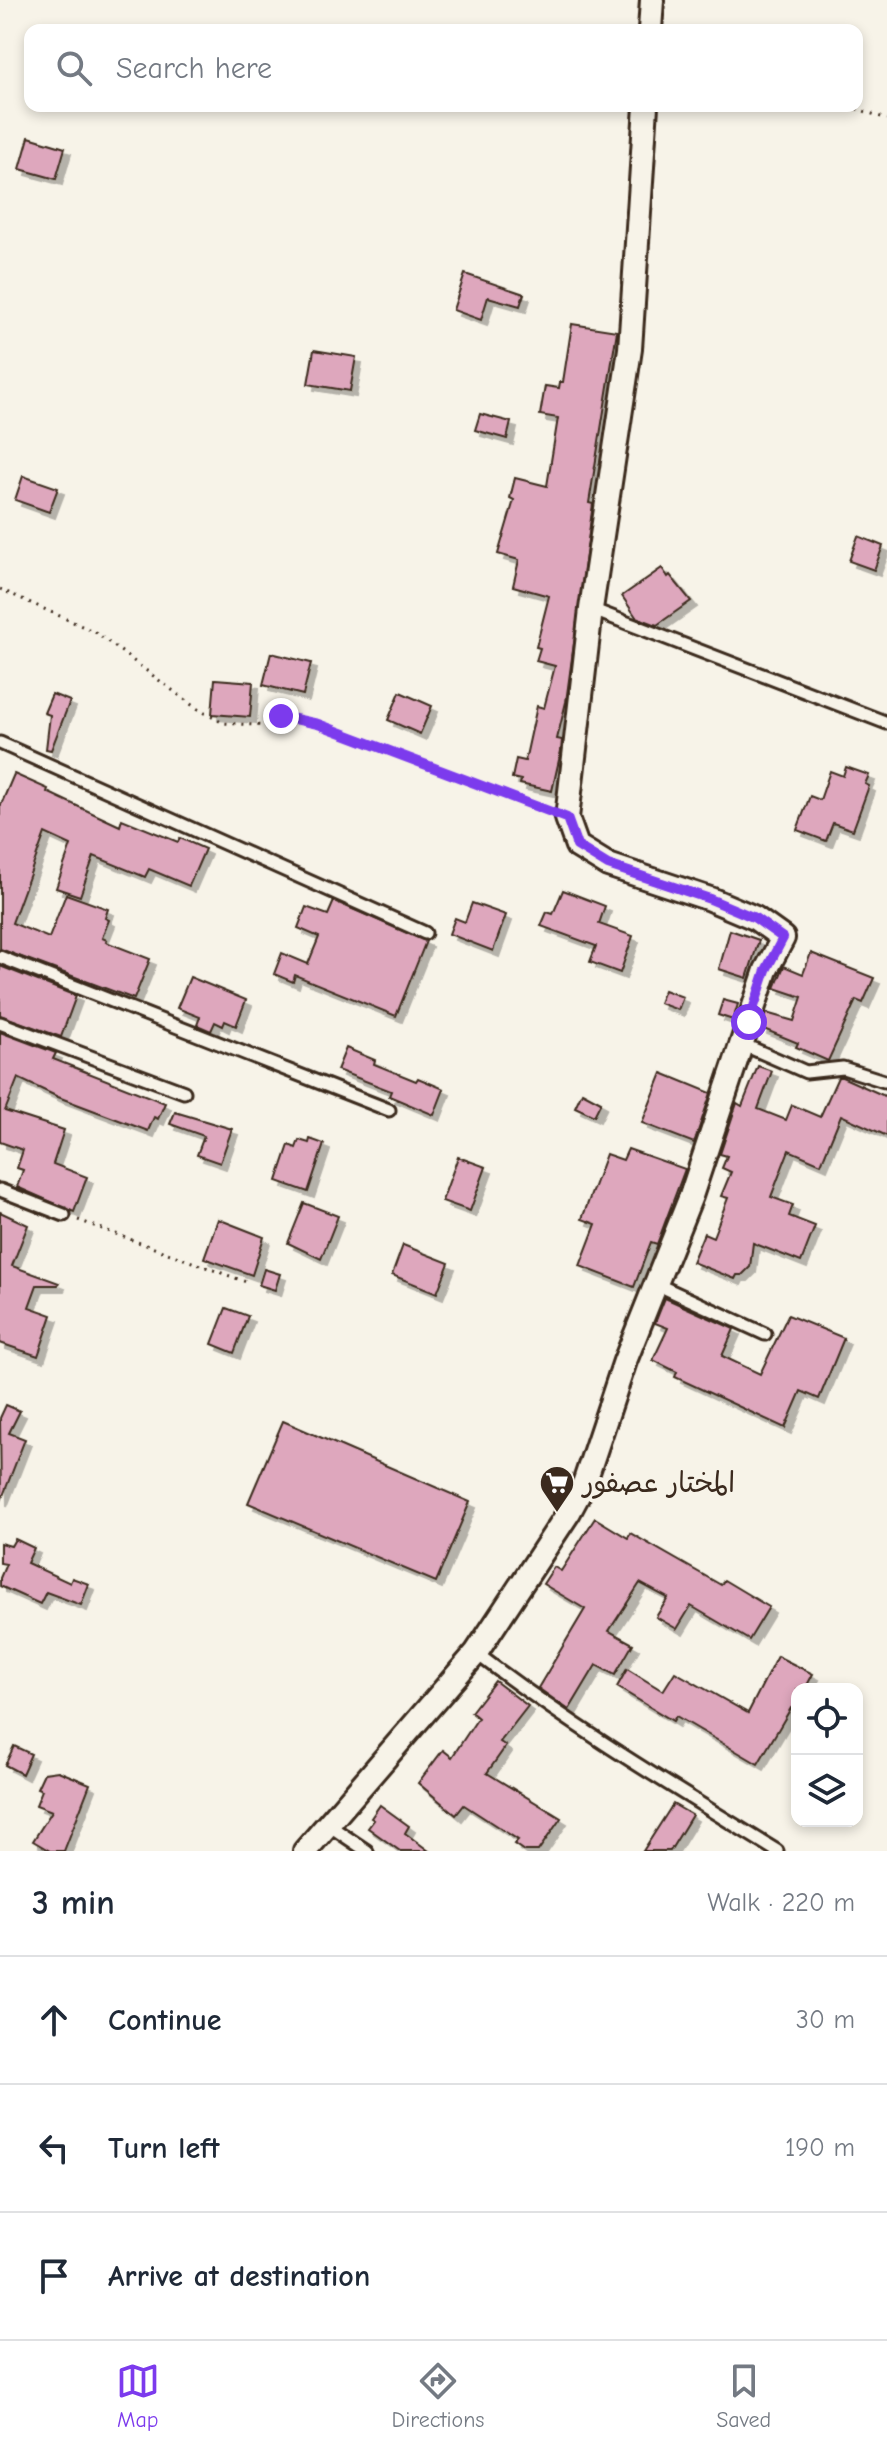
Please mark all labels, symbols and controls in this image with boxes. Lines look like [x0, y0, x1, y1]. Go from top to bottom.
search box [24, 24, 863, 112]
icon: search [52, 46, 96, 90]
text: Search here [116, 51, 272, 86]
route end [263, 698, 299, 734]
route start [731, 1004, 767, 1040]
supermarket icon: المختار عصفور [538, 1464, 576, 1514]
place label: المختار عصفور [581, 1467, 735, 1499]
map controls [791, 1683, 863, 1827]
button: locate [791, 1683, 863, 1755]
button: layers [791, 1755, 863, 1827]
text: 3 min [32, 1883, 115, 1923]
text: Walk · 220 m [707, 1888, 855, 1918]
icon: ahead [32, 1998, 76, 2042]
text: Continue [108, 2003, 222, 2038]
text: 30 m [796, 2005, 855, 2035]
icon: left [32, 2126, 76, 2170]
text: Turn left [108, 2131, 220, 2166]
text: 190 m [785, 2133, 855, 2163]
icon: arrive [32, 2254, 76, 2298]
text: Arrive at destination [108, 2259, 370, 2294]
tab: Map [116, 2359, 160, 2433]
tab: Directions [392, 2359, 485, 2433]
tab: Saved [716, 2359, 771, 2433]

